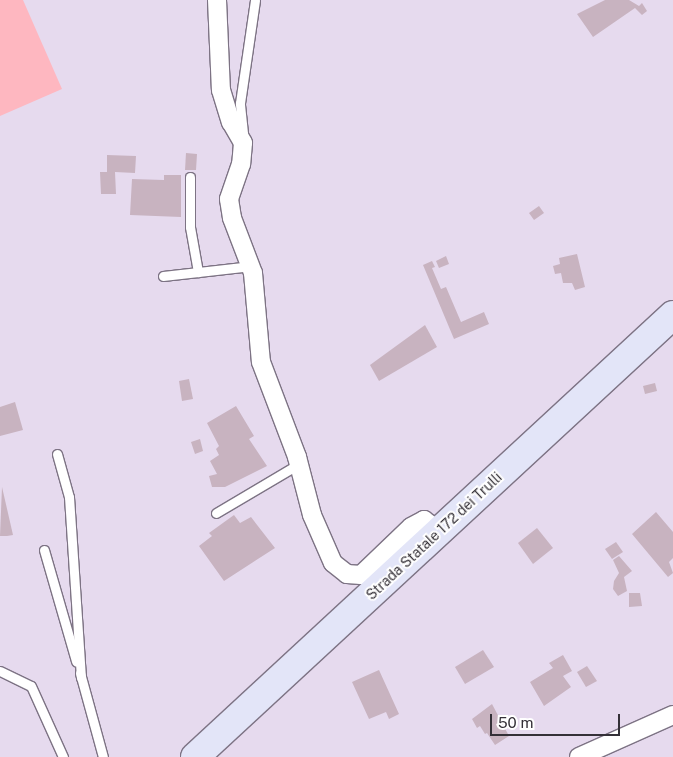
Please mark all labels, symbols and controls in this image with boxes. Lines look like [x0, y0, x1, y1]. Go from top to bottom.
street label: Strada Statale 172 dei Trulli [363, 469, 505, 603]
scale bar [493, 704, 623, 736]
text: 50 m [498, 714, 533, 731]

